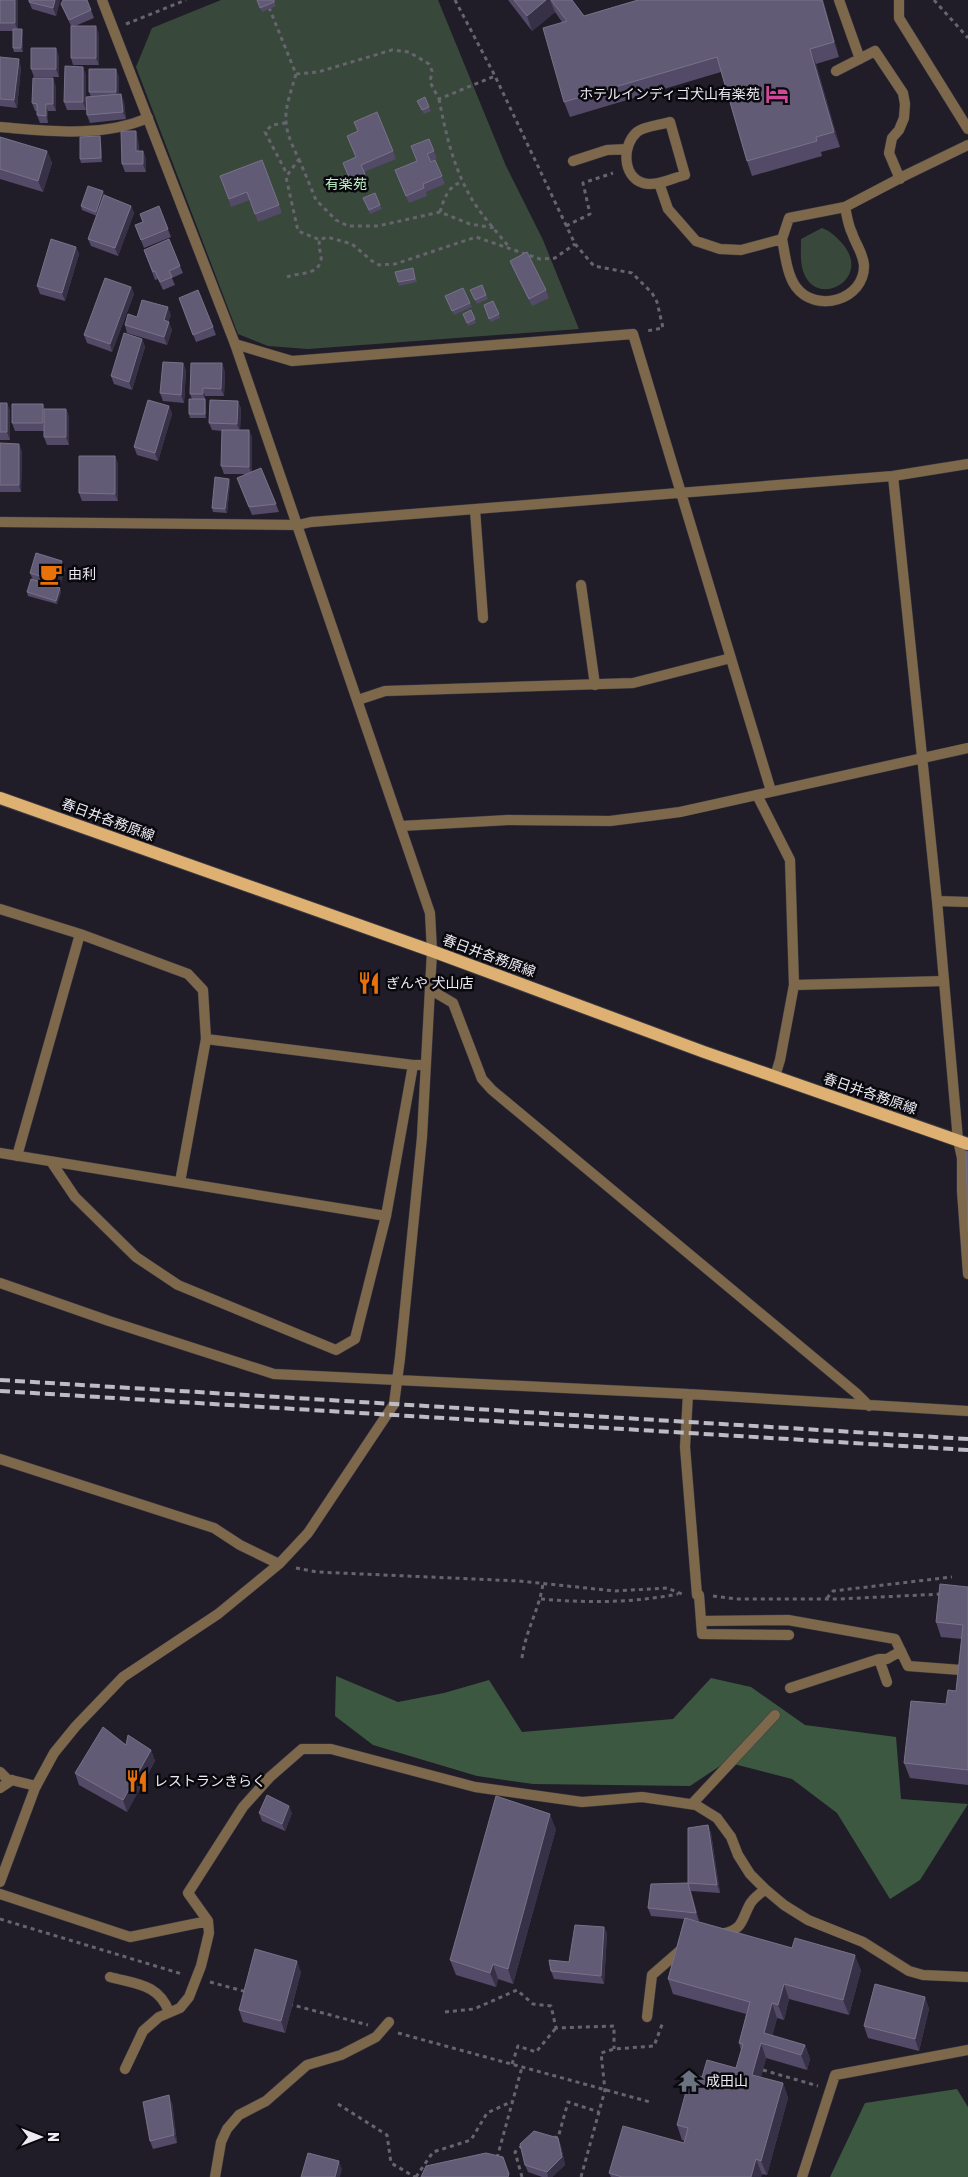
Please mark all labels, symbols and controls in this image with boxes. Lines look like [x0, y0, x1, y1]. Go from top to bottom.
hotel icon: ホテルインディゴ犬山有楽苑 [764, 81, 790, 107]
place label: ホテルインディゴ犬山有楽苑 [579, 86, 760, 103]
park label: 有楽苑 [325, 176, 367, 193]
cafe icon: 由利 [38, 561, 64, 587]
place label: 由利 [68, 566, 96, 583]
street label: 春日井各務原線 [59, 795, 157, 845]
street label: 春日井各務原線 [440, 931, 538, 981]
restaurant icon: ぎんや 犬山店 [356, 970, 382, 996]
place label: ぎんや 犬山店 [386, 975, 473, 992]
street label: 春日井各務原線 [821, 1070, 919, 1118]
restaurant icon: レストランきらく [124, 1768, 150, 1794]
place label: レストランきらく [154, 1773, 266, 1790]
temple icon: 成田山 [676, 2068, 702, 2094]
place label: 成田山 [706, 2073, 748, 2090]
north arrow [15, 2112, 65, 2162]
text: N [44, 2132, 61, 2142]

